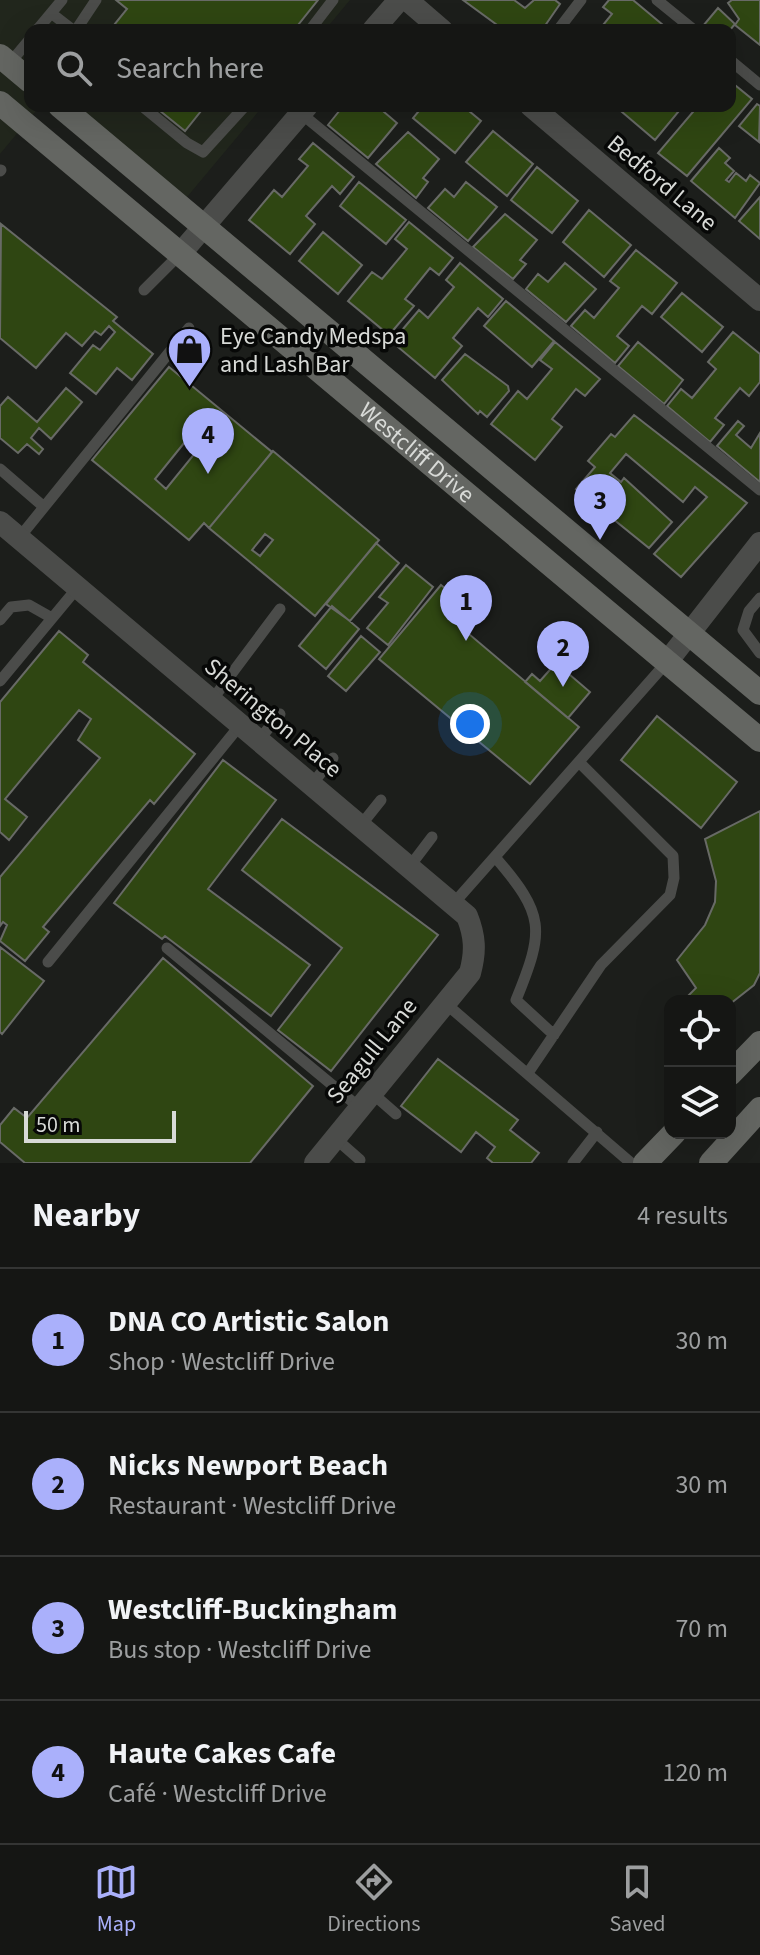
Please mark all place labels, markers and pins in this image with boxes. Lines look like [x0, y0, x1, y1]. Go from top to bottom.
place label: Eye Candy Medspa and Lash Bar [220, 319, 406, 382]
shop icon: Eye Candy Medspa and Lash Bar [165, 326, 213, 389]
pin: 4 [182, 408, 234, 474]
pin: 3 [574, 474, 626, 540]
pin: 1 [440, 575, 492, 641]
pin: 2 [537, 621, 589, 687]

